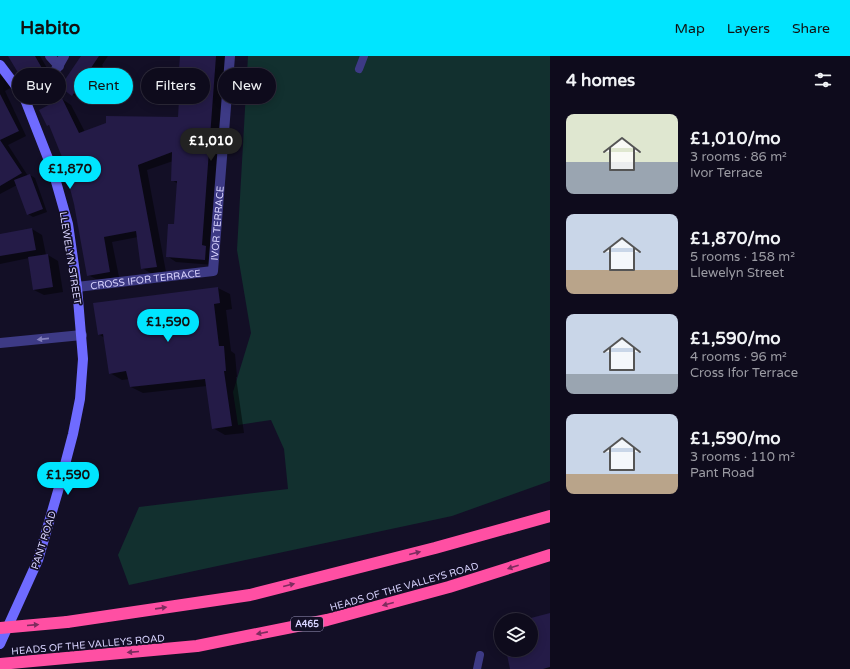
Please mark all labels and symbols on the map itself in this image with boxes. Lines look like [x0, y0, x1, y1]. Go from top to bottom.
pin: £1,010 [178, 128, 244, 162]
pin: £1,870 [37, 156, 103, 190]
street label: IVOR TERRACE [209, 185, 227, 261]
street label: LLEWELYN STREET [57, 211, 83, 306]
street label: CROSS IFOR TERRACE [90, 267, 202, 292]
pin: £1,590 [135, 309, 201, 343]
one-way arrow [37, 336, 49, 343]
pin: £1,590 [35, 462, 101, 496]
street label: PANT ROAD [29, 510, 59, 571]
one-way arrow [409, 550, 421, 556]
street label: HEADS OF THE VALLEYS ROAD [329, 560, 480, 614]
one-way arrow [506, 564, 518, 570]
one-way arrow [283, 582, 295, 588]
one-way arrow [382, 601, 394, 607]
one-way arrow [155, 605, 167, 611]
road number: A465 [291, 617, 323, 631]
one-way arrow [27, 622, 39, 629]
one-way arrow [255, 630, 268, 636]
street label: HEADS OF THE VALLEYS ROAD [11, 632, 165, 658]
one-way arrow [127, 648, 139, 655]

